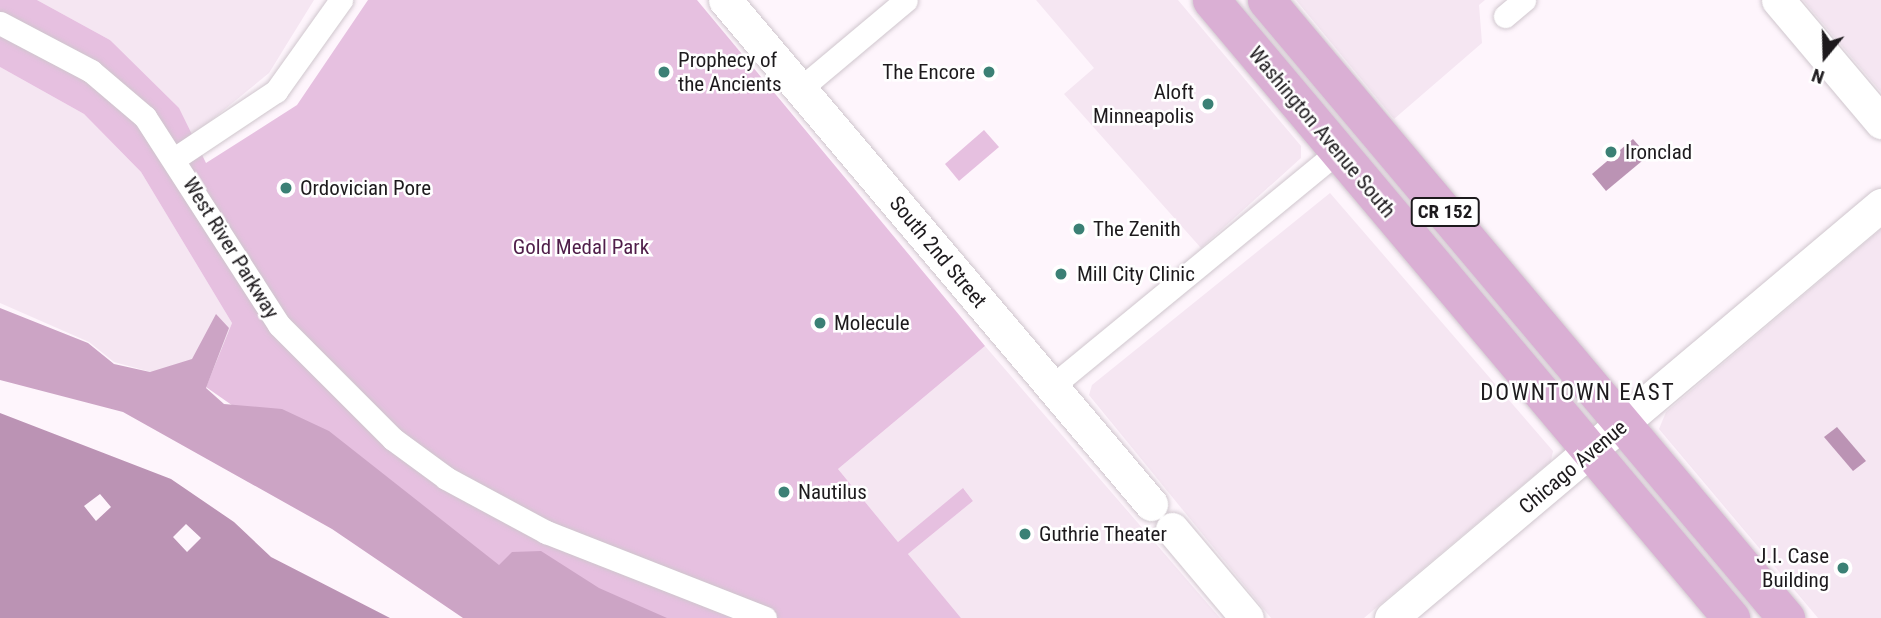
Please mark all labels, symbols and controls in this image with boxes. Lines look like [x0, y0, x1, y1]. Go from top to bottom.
north arrow [1790, 21, 1860, 91]
street label: Washington Avenue South [1243, 41, 1401, 223]
place label: Prophecy of the Ancients [678, 47, 782, 97]
place label: The Encore [882, 59, 975, 85]
marker: Prophecy of the Ancients [656, 64, 672, 80]
marker: The Encore [981, 64, 997, 80]
text: N [1809, 64, 1827, 89]
place label: Aloft Minneapolis [1093, 79, 1194, 129]
marker: Aloft Minneapolis [1200, 96, 1216, 112]
place label: Ironclad [1625, 139, 1692, 165]
marker: Ironclad [1603, 144, 1619, 160]
street label: West River Parkway [177, 173, 285, 323]
place label: Ordovician Pore [300, 175, 431, 201]
marker: Ordovician Pore [278, 180, 294, 196]
street label: South 2nd Street [884, 191, 992, 313]
road number: CR 152 [1410, 196, 1480, 228]
place label: The Zenith [1093, 216, 1181, 242]
marker: The Zenith [1071, 221, 1087, 237]
park label: Gold Medal Park [513, 234, 649, 260]
place label: Mill City Clinic [1077, 261, 1195, 287]
marker: Mill City Clinic [1051, 264, 1071, 284]
place label: Molecule [834, 310, 910, 336]
marker: Molecule [812, 315, 828, 331]
district label: DOWNTOWN EAST [1482, 379, 1674, 407]
street label: Chicago Avenue [1514, 415, 1632, 519]
place label: Nautilus [798, 479, 867, 505]
marker: Nautilus [776, 484, 792, 500]
place label: Guthrie Theater [1039, 521, 1167, 547]
marker: Guthrie Theater [1017, 526, 1033, 542]
place label: J.I. Case Building [1756, 543, 1829, 593]
marker: J.I. Case Building [1835, 560, 1851, 576]

